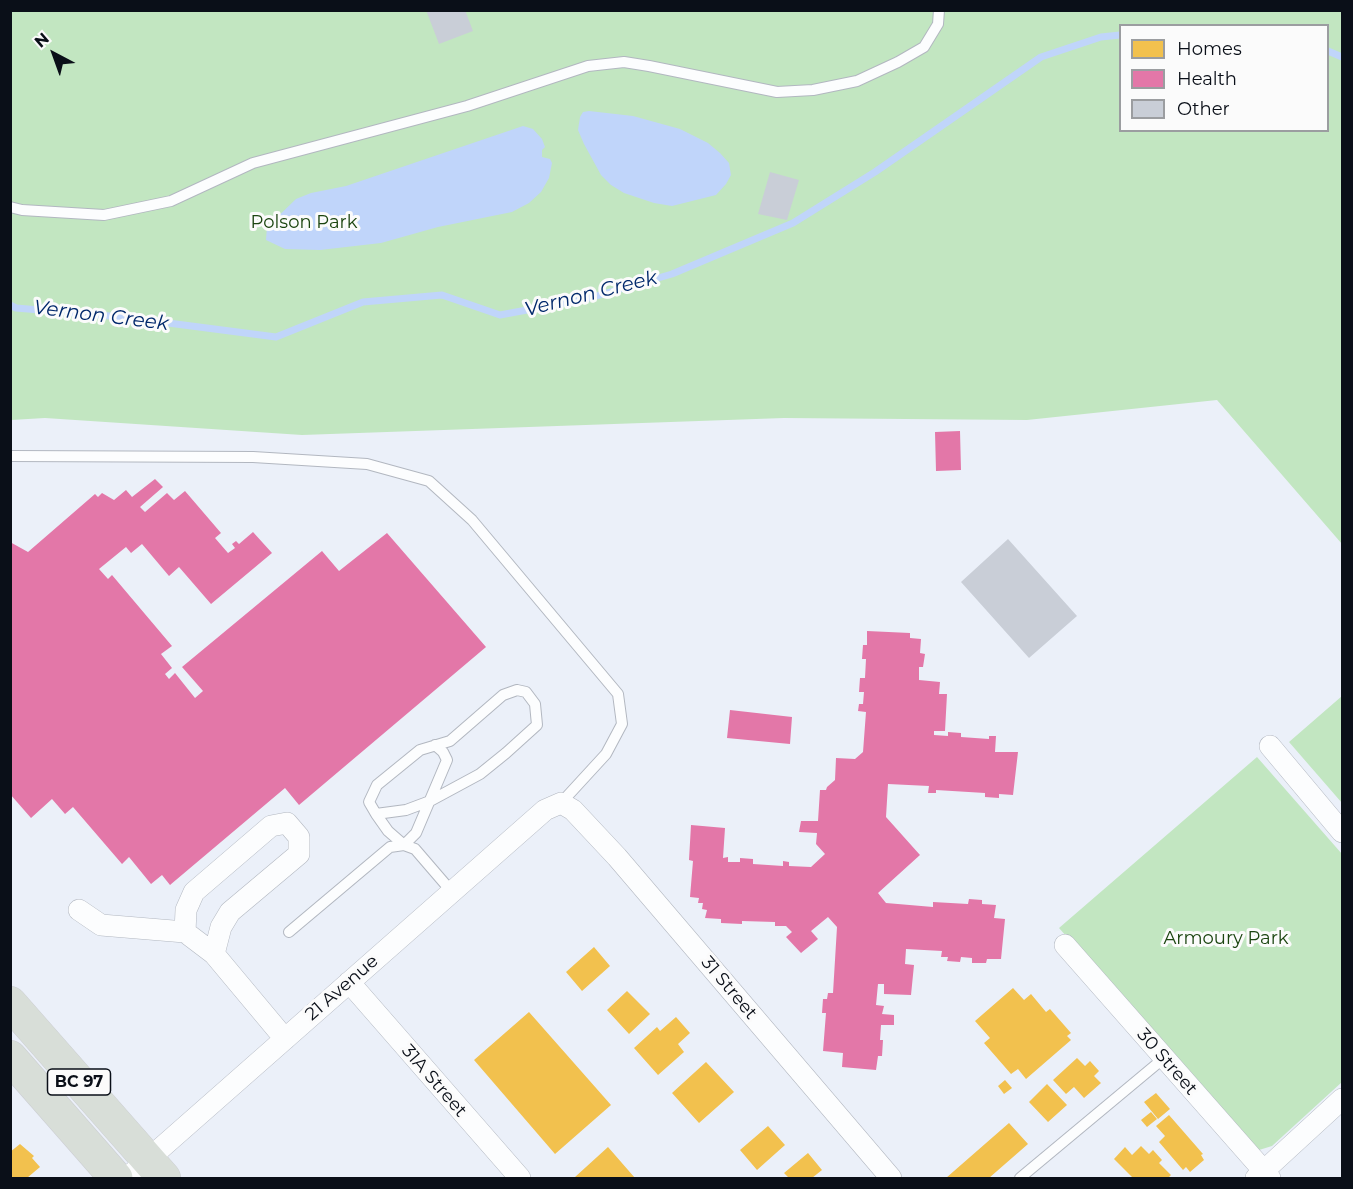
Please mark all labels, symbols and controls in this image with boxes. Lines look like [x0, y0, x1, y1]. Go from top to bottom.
north arrow [24, 24, 84, 84]
legend [1119, 24, 1329, 132]
text: N [31, 29, 53, 51]
text: Homes [1177, 38, 1242, 60]
text: Health [1177, 68, 1237, 90]
text: Other [1177, 98, 1230, 120]
park label: Polson Park [251, 212, 357, 234]
water label: Vernon Creek [522, 266, 660, 322]
water label: Vernon Creek [32, 296, 170, 336]
park label: Armoury Park [1163, 928, 1289, 950]
street label: 21 Avenue [301, 951, 383, 1025]
street label: 31 Street [696, 952, 762, 1024]
street label: 30 Street [1132, 1024, 1202, 1100]
street label: 31A Street [397, 1040, 471, 1122]
road number: BC 97 [48, 1069, 110, 1095]

